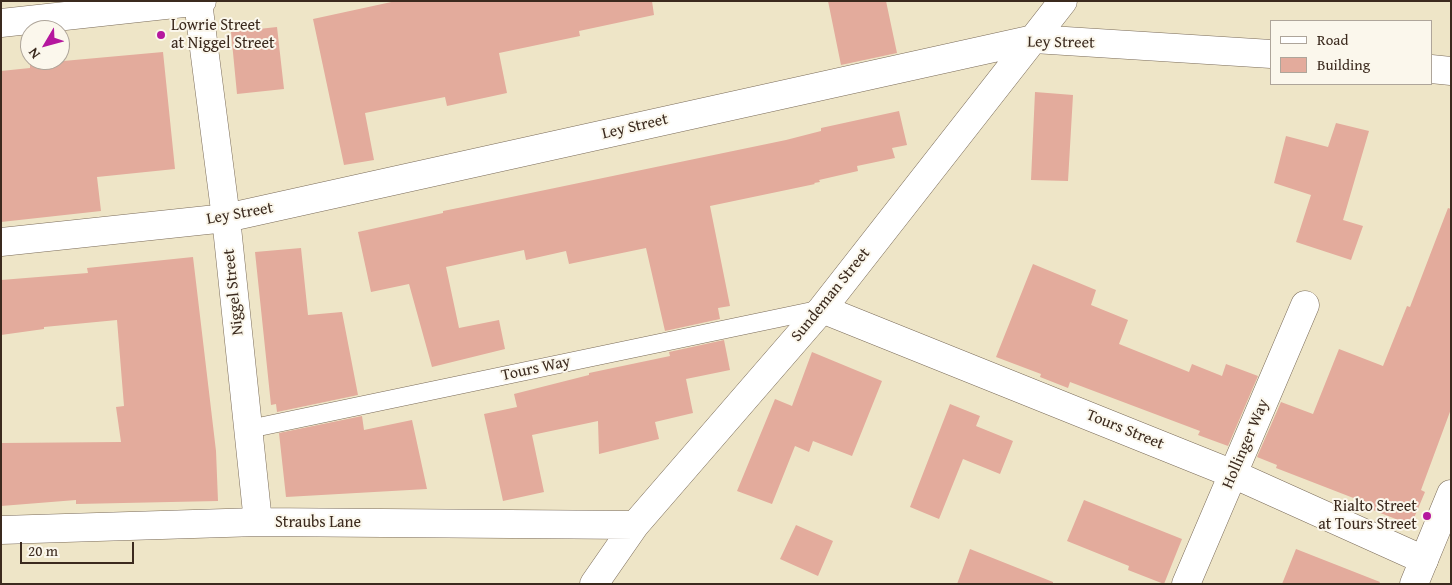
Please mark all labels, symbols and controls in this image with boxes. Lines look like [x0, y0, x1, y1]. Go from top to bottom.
place label: Lowrie Street at Niggel Street [171, 16, 275, 54]
north arrow [20, 20, 70, 70]
legend [1270, 20, 1432, 85]
marker: Lowrie Street at Niggel Street [155, 29, 167, 41]
text: Road [1317, 29, 1348, 50]
street label: Ley Street [1027, 33, 1095, 53]
text: N [23, 44, 45, 63]
text: Building [1317, 54, 1370, 75]
street label: Ley Street [600, 110, 670, 144]
street label: Ley Street [205, 199, 275, 229]
street label: Sundeman Street [787, 244, 875, 346]
street label: Niggel Street [220, 248, 248, 336]
street label: Tours Way [500, 352, 572, 386]
street label: Hollinger Way [1219, 396, 1273, 492]
street label: Tours Street [1083, 406, 1167, 454]
place label: Rialto Street at Tours Street [1318, 497, 1417, 535]
marker: Rialto Street at Tours Street [1421, 510, 1433, 522]
street label: Straubs Lane [275, 513, 361, 533]
scale bar [22, 532, 136, 564]
text: 20 m [28, 540, 58, 561]

